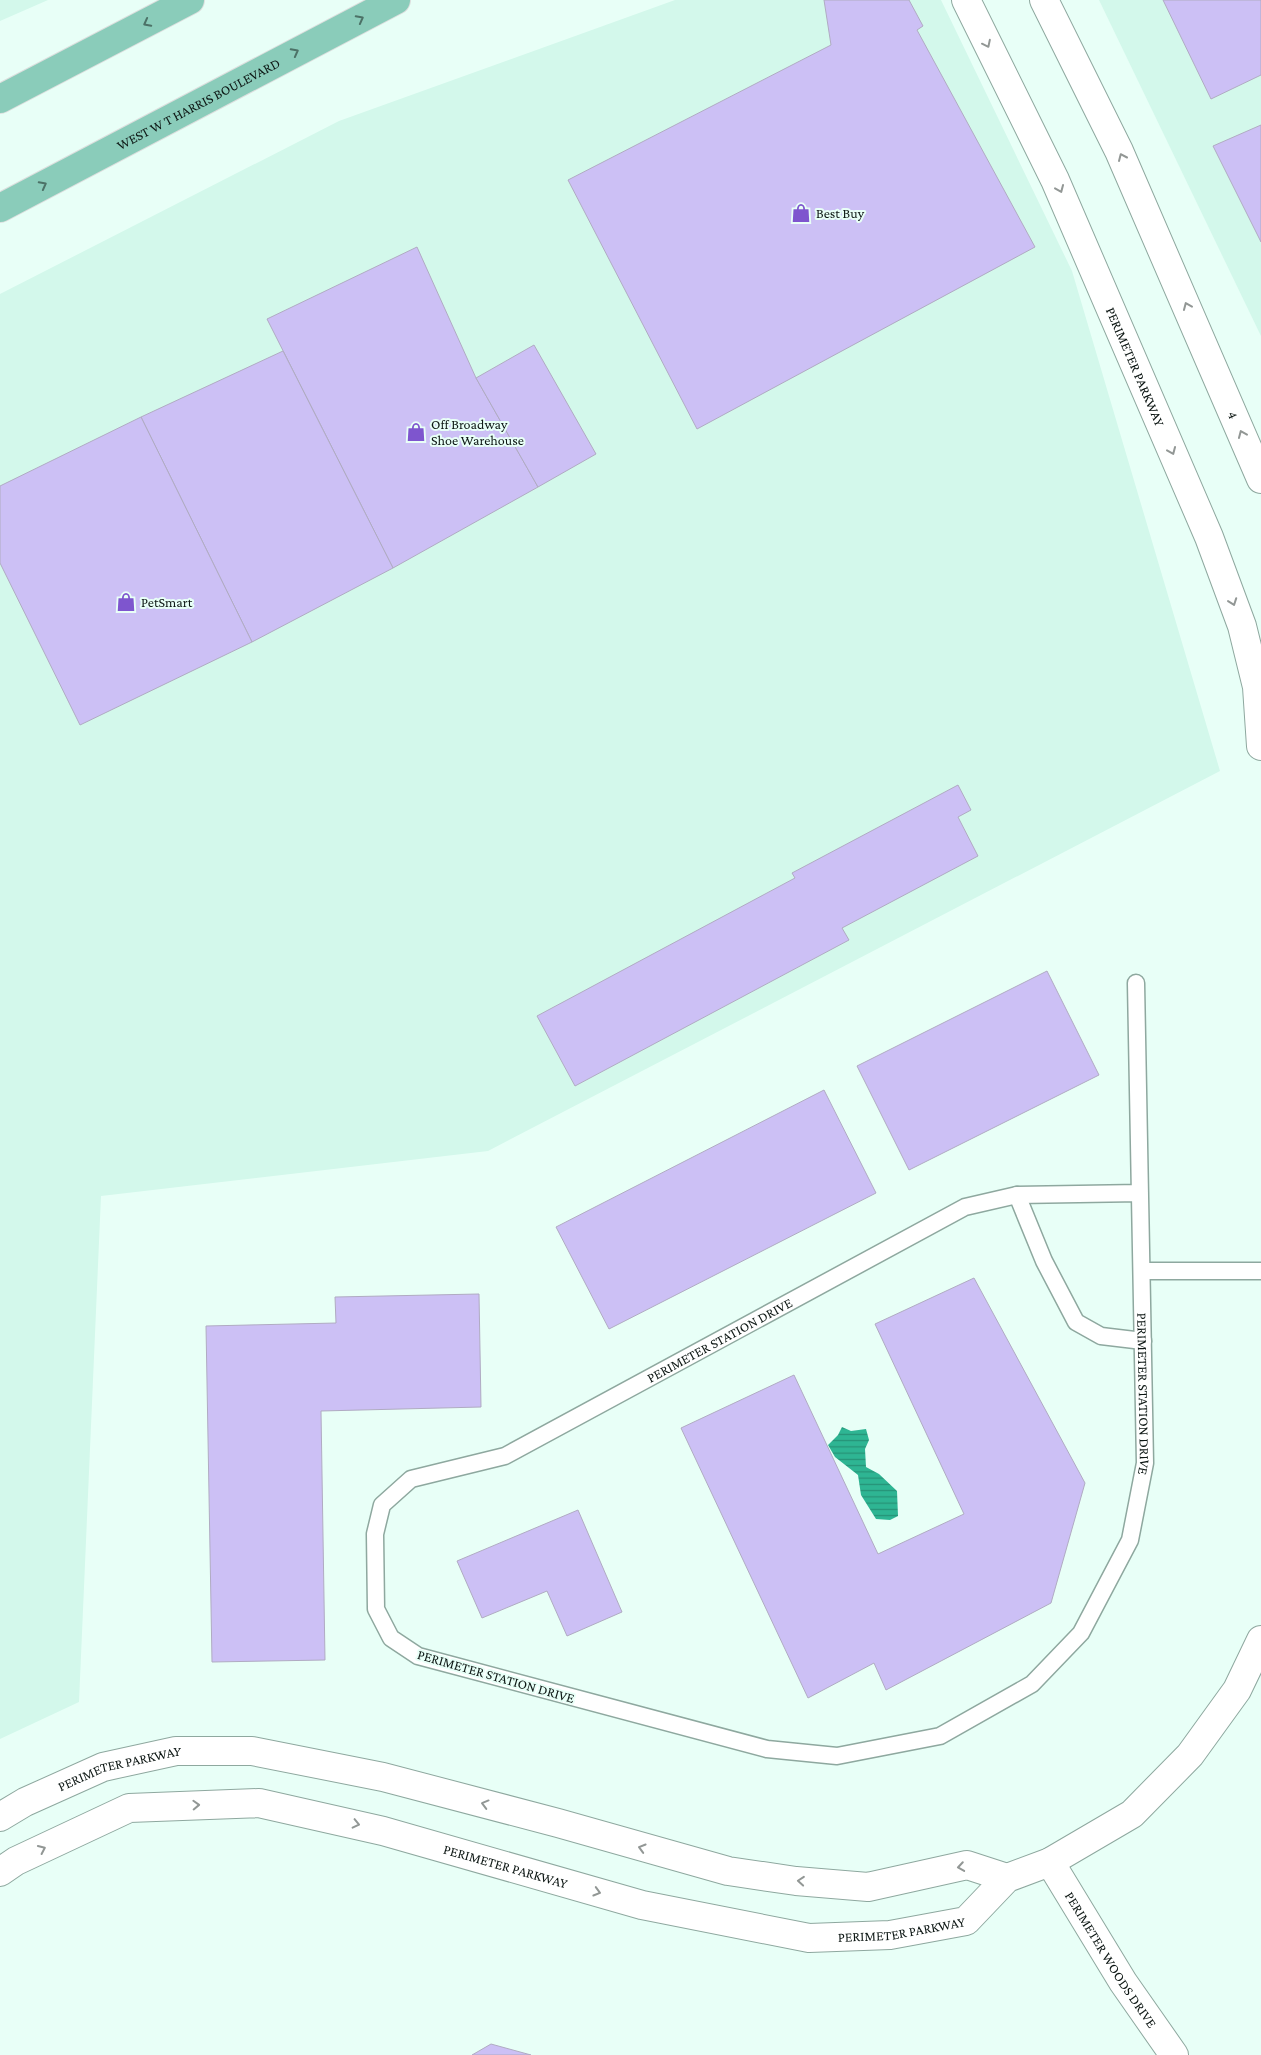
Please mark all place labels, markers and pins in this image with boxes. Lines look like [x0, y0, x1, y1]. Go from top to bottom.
shop icon: Best Buy [790, 202, 812, 224]
place label: Best Buy [816, 205, 865, 221]
place label: Off Broadway Shoe Warehouse [431, 416, 524, 448]
shop icon: Off Broadway Shoe Warehouse [405, 421, 427, 443]
shop icon: PetSmart [115, 591, 137, 613]
place label: PetSmart [141, 594, 193, 610]

